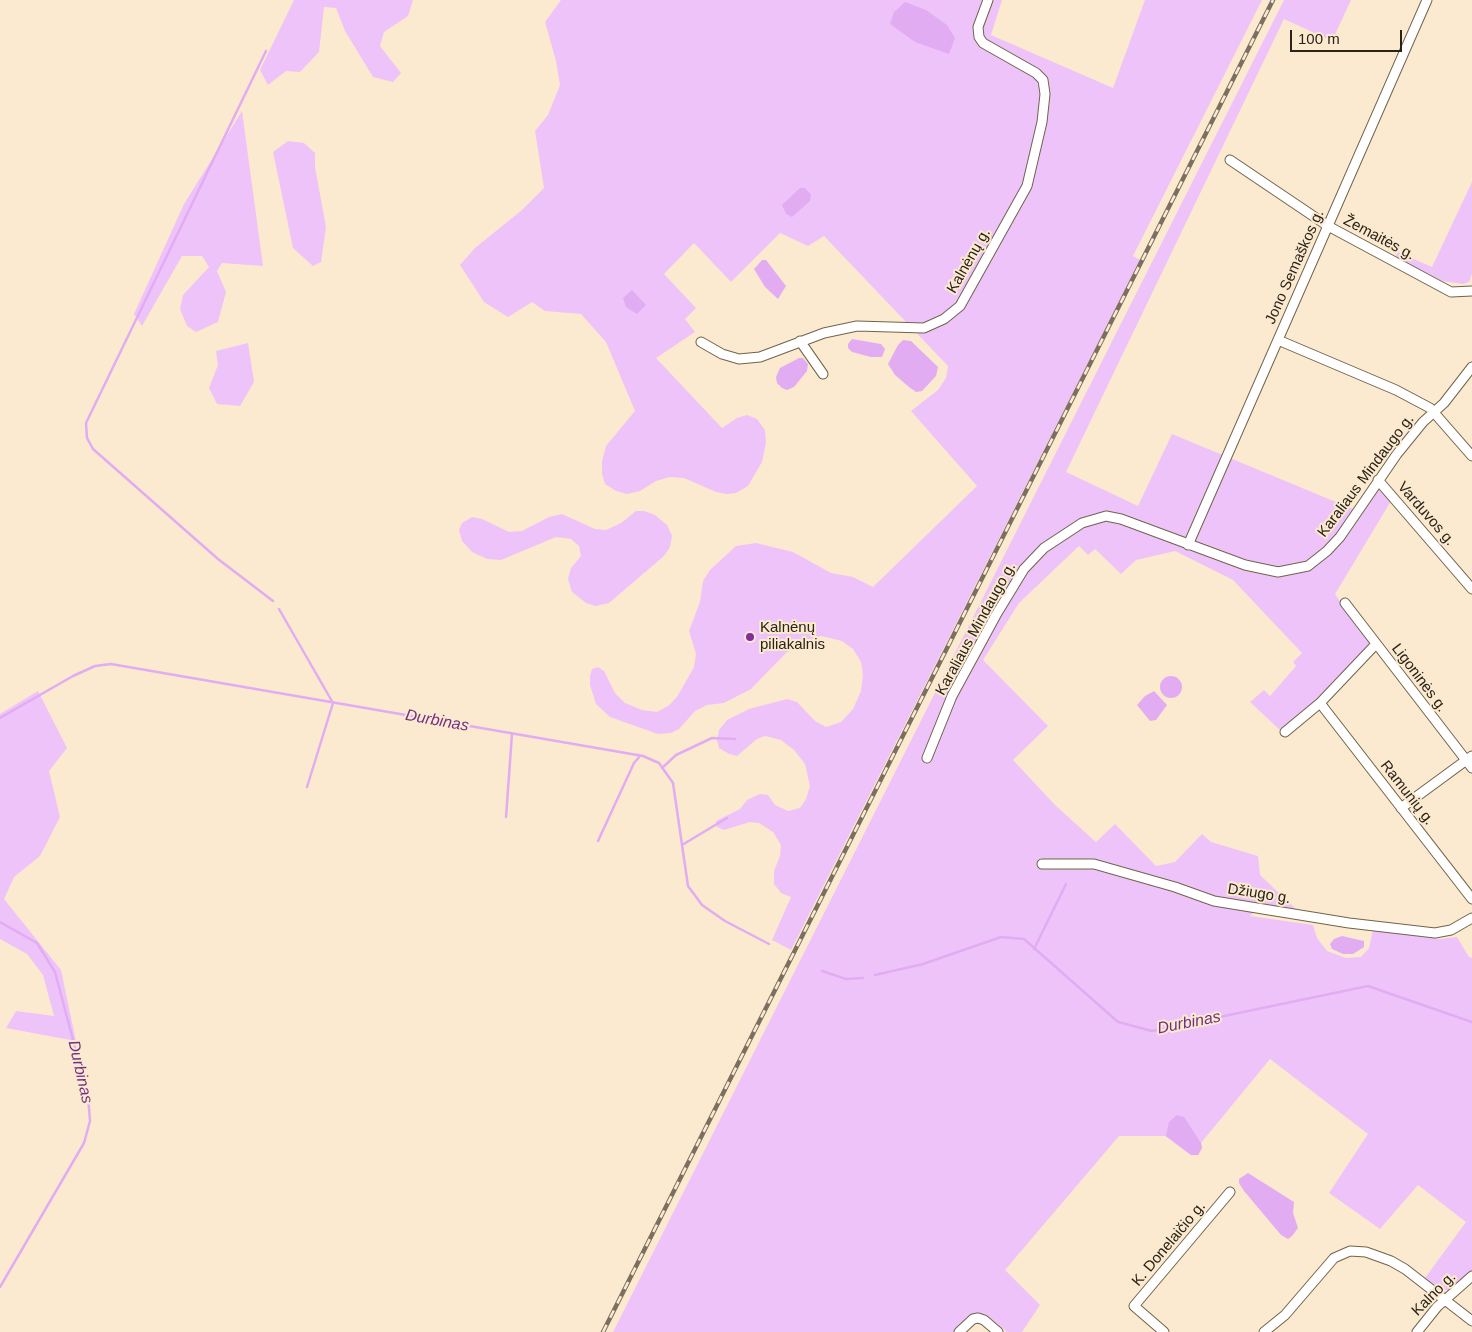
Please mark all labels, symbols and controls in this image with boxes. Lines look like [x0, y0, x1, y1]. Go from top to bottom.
scale bar [1292, 20, 1404, 52]
text: 100 m [1298, 30, 1340, 47]
street label: Jono Semaškos g. [1262, 207, 1328, 327]
street label: Žemaitės g. [1340, 212, 1418, 264]
street label: Kalnėnų g. [943, 225, 995, 297]
street label: Karaliaus Mindaugo g. [1314, 411, 1418, 541]
street label: Varduvos g. [1393, 478, 1459, 550]
street label: Karaliaus Mindaugo g. [932, 559, 1020, 699]
place label: Kalnėnų piliakalnis [760, 619, 825, 654]
marker: Kalnėnų piliakalnis [744, 631, 756, 643]
street label: Ligoninės g. [1387, 640, 1451, 716]
water label: Durbinas [404, 706, 470, 736]
street label: Ramunių g. [1376, 757, 1438, 829]
street label: Džiugo g. [1226, 880, 1292, 908]
water label: Durbinas [1156, 1007, 1222, 1039]
water label: Durbinas [63, 1039, 97, 1105]
street label: K. Donelaičio g. [1128, 1198, 1210, 1290]
street label: Kalno g. [1408, 1268, 1460, 1320]

